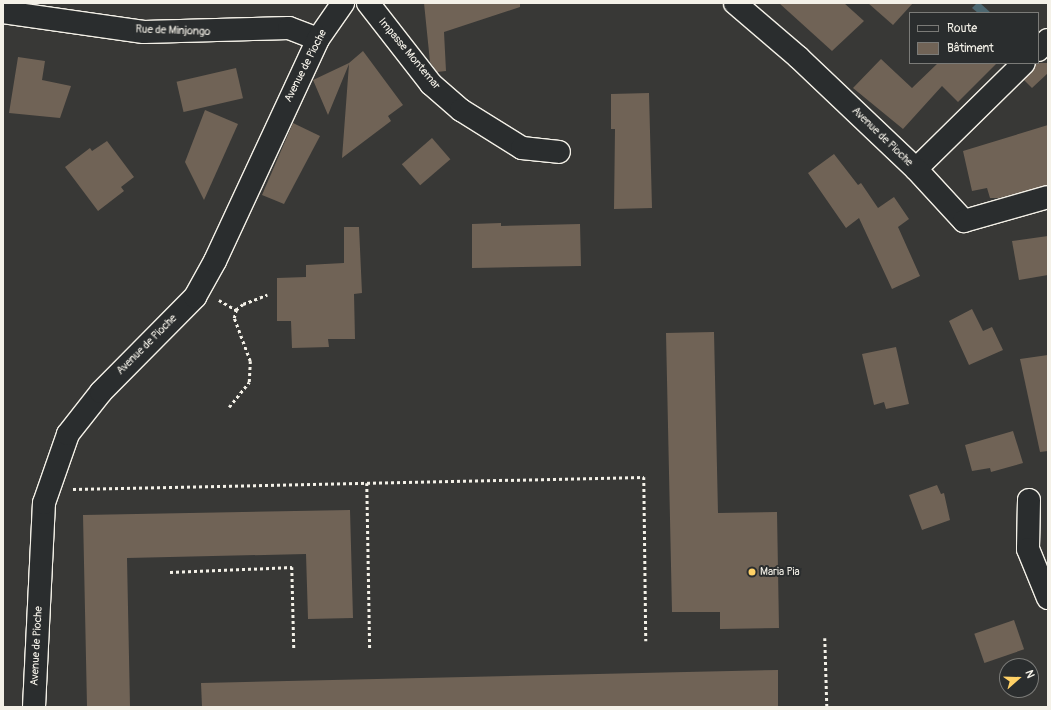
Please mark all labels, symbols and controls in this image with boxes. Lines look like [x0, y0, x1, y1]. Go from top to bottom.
legend [909, 12, 1039, 64]
street label: Impasse Montemar [375, 16, 443, 92]
text: Route [947, 21, 977, 36]
street label: Rue de Minjongo [135, 23, 211, 39]
street label: Avenue de Pioche [282, 28, 330, 104]
text: Bâtiment [947, 41, 994, 56]
street label: Avenue de Pioche [849, 105, 915, 169]
street label: Avenue de Pioche [114, 312, 180, 378]
place label: Maria Pia [760, 565, 800, 579]
marker: Maria Pia [747, 567, 757, 577]
street label: Avenue de Pioche [28, 606, 46, 686]
north arrow [999, 658, 1039, 698]
text: N [1022, 668, 1037, 680]

